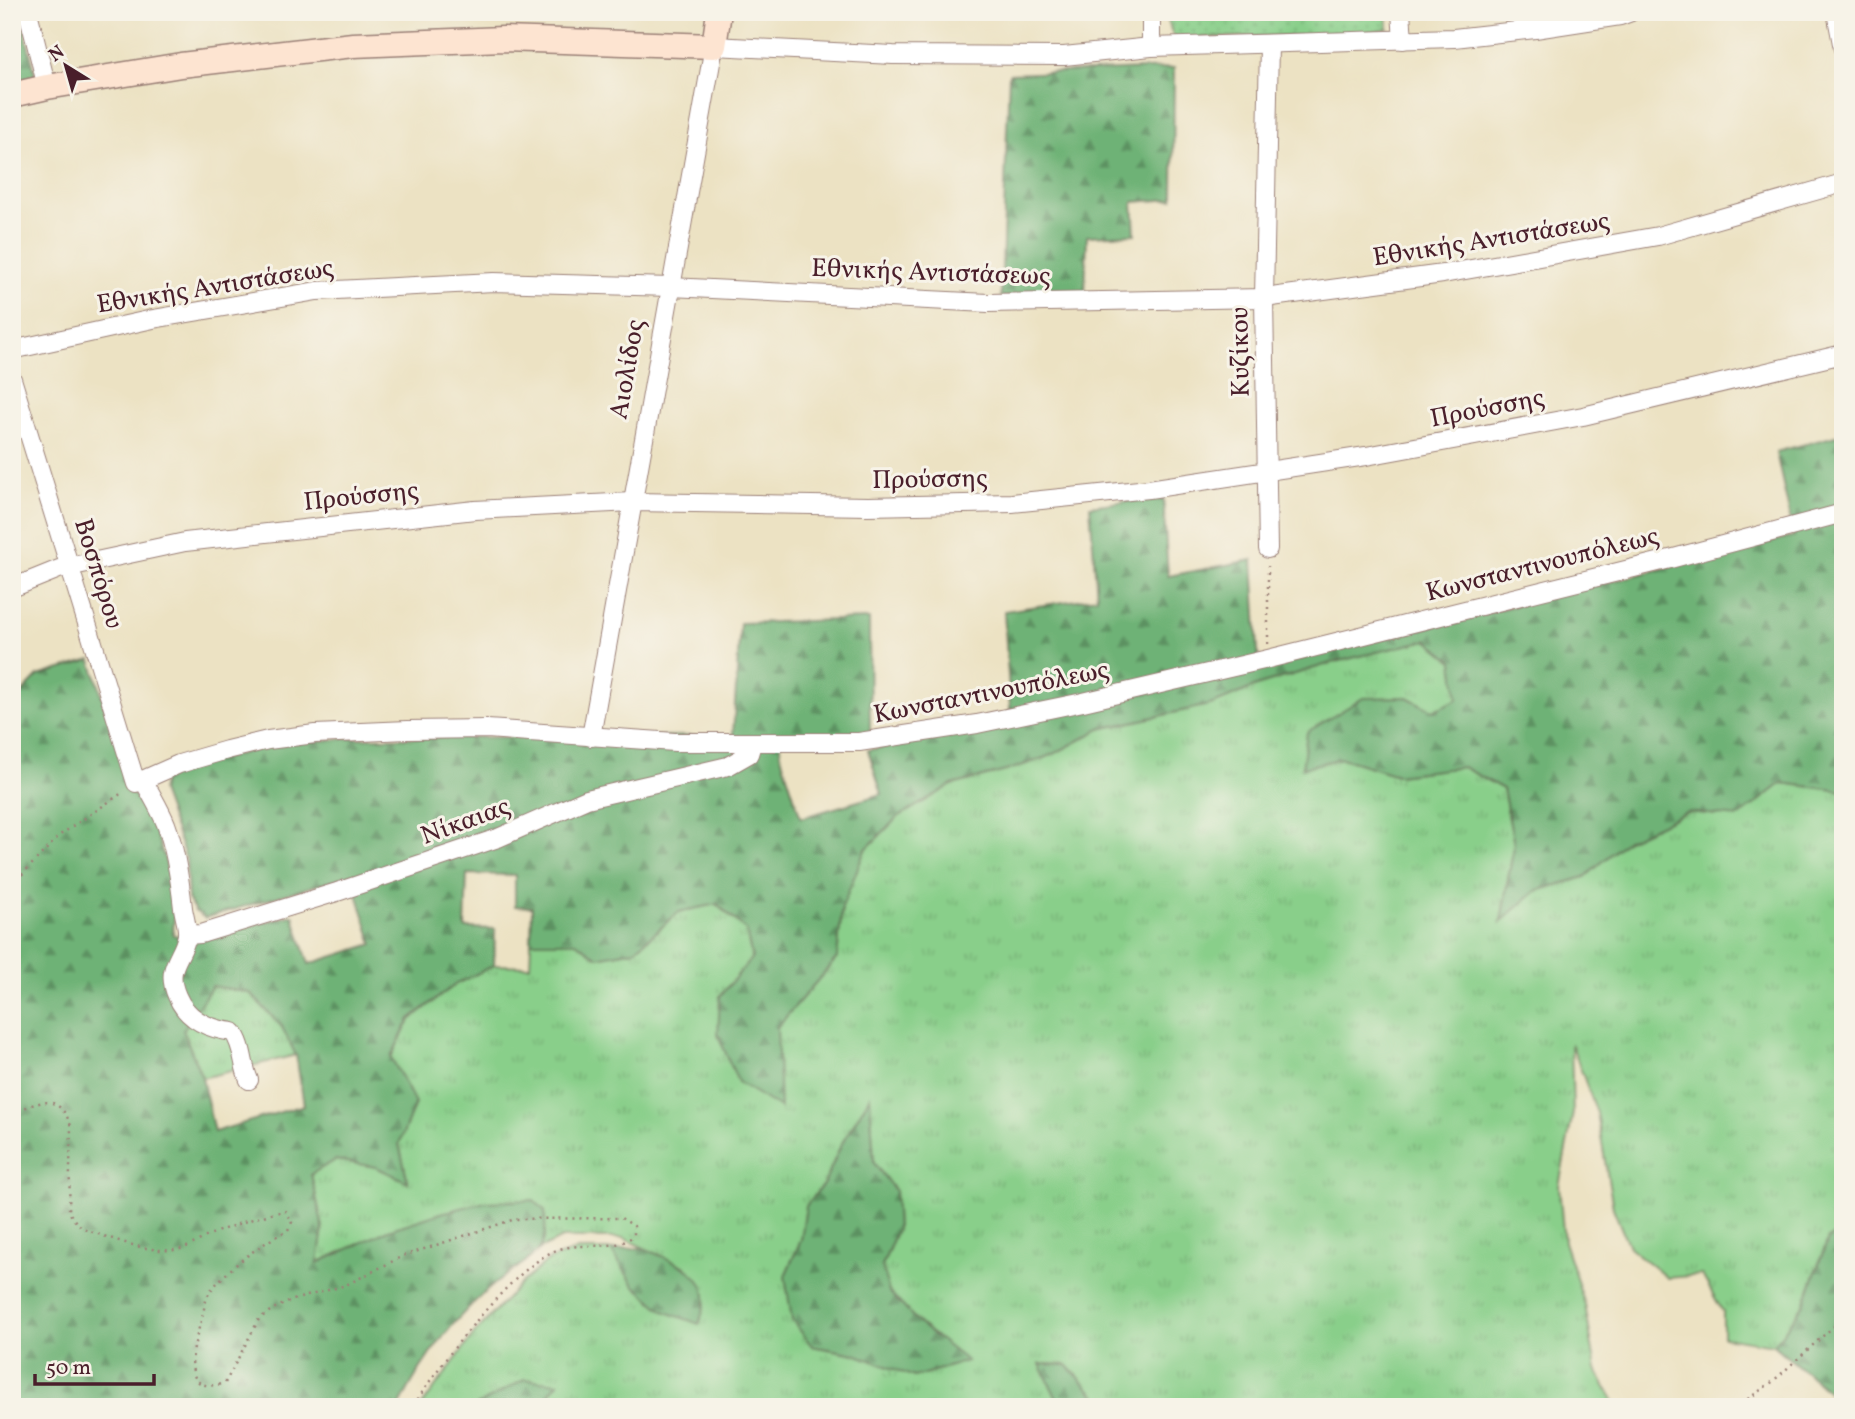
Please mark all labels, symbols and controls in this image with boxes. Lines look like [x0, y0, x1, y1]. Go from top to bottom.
north arrow [32, 32, 102, 102]
text: N [44, 39, 70, 69]
street label: Εθνικής Αντιστάσεως [1370, 203, 1612, 276]
street label: Εθνικής Αντιστάσεως [94, 250, 336, 323]
street label: Εθνικής Αντιστάσεως [811, 251, 1051, 295]
street label: Κυζίκου [1222, 307, 1260, 397]
street label: Αιολίδος [601, 316, 654, 422]
street label: Προύσσης [1427, 380, 1548, 438]
street label: Προύσσης [872, 461, 988, 499]
street label: Προύσσης [302, 473, 421, 521]
street label: Βοσπόρου [64, 514, 132, 633]
street label: Κωνσταντινουπόλεως [1422, 519, 1663, 611]
street label: Κωνσταντινουπόλεως [871, 652, 1112, 733]
street label: Νίκαιας [416, 789, 515, 855]
scale bar [35, 1342, 154, 1386]
text: 50 m [46, 1354, 91, 1383]

